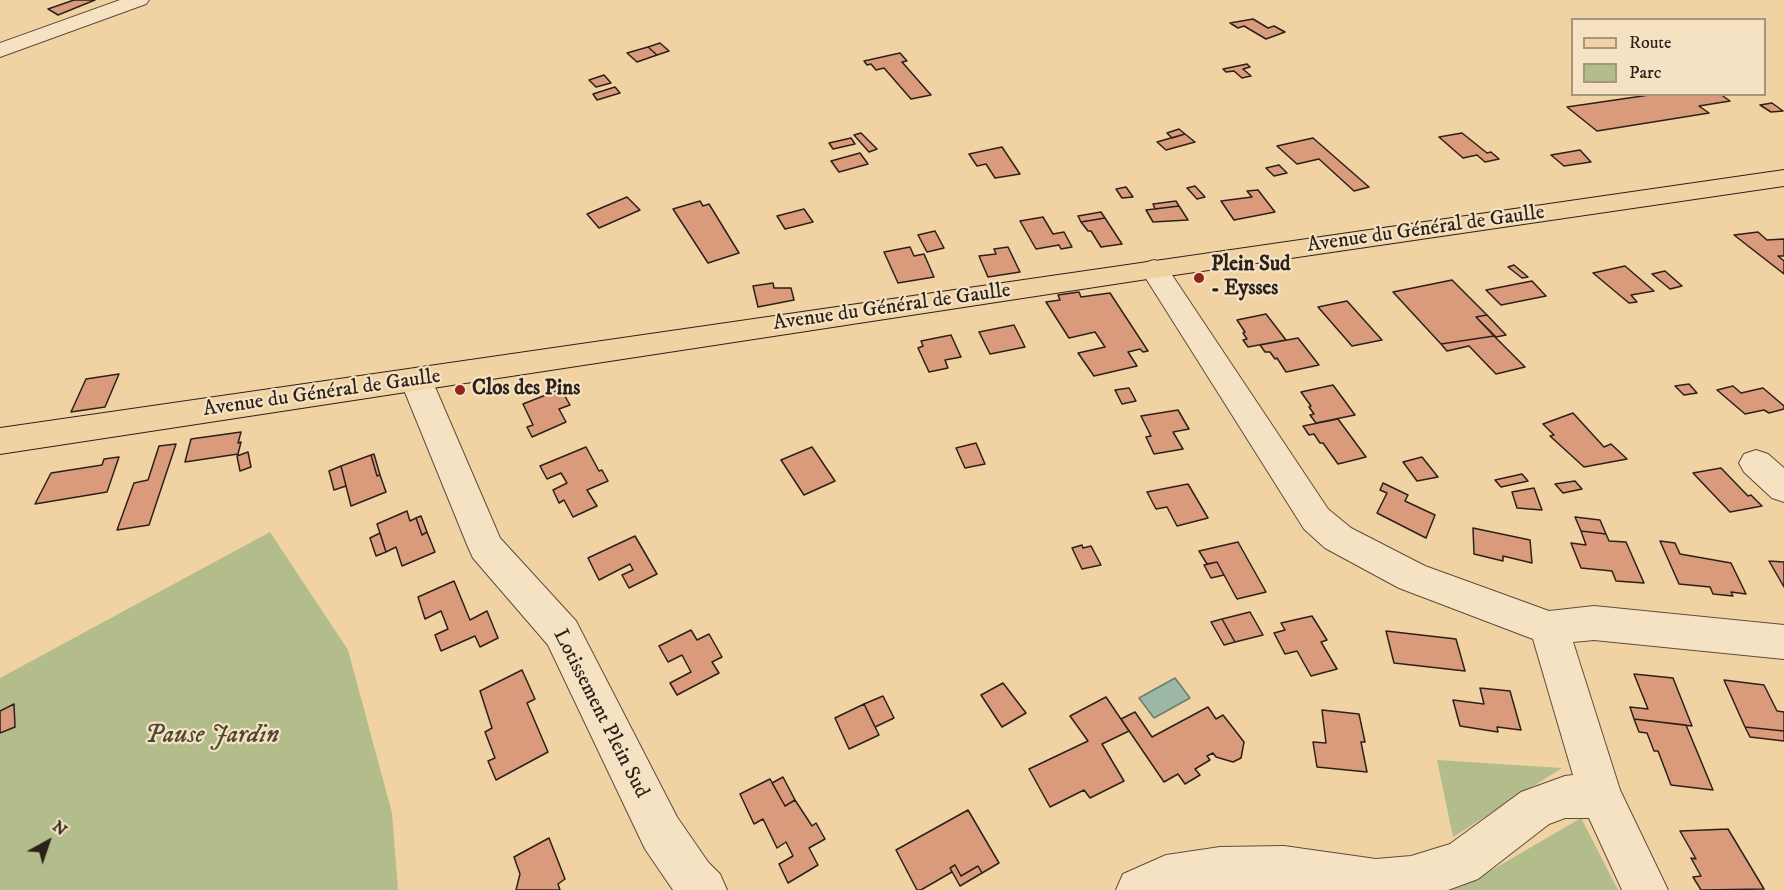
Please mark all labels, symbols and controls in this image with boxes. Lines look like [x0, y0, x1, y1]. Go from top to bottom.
legend [1571, 18, 1766, 96]
text: Route [1629, 32, 1672, 54]
text: Parc [1629, 62, 1661, 84]
street label: Avenue du Général de Gaulle [1306, 201, 1546, 259]
place label: Plein Sud - Eysses [1211, 253, 1291, 303]
marker: Plein Sud - Eysses [1192, 271, 1206, 285]
street label: Avenue du Général de Gaulle [772, 279, 1012, 337]
street label: Avenue du Général de Gaulle [202, 365, 442, 423]
place label: Clos des Pins [472, 377, 580, 403]
marker: Clos des Pins [453, 383, 467, 397]
street label: Lotissement Plein Sud [546, 625, 654, 803]
park label: Pause Jardin [145, 721, 279, 753]
north arrow [18, 812, 78, 872]
text: N [48, 816, 71, 840]

